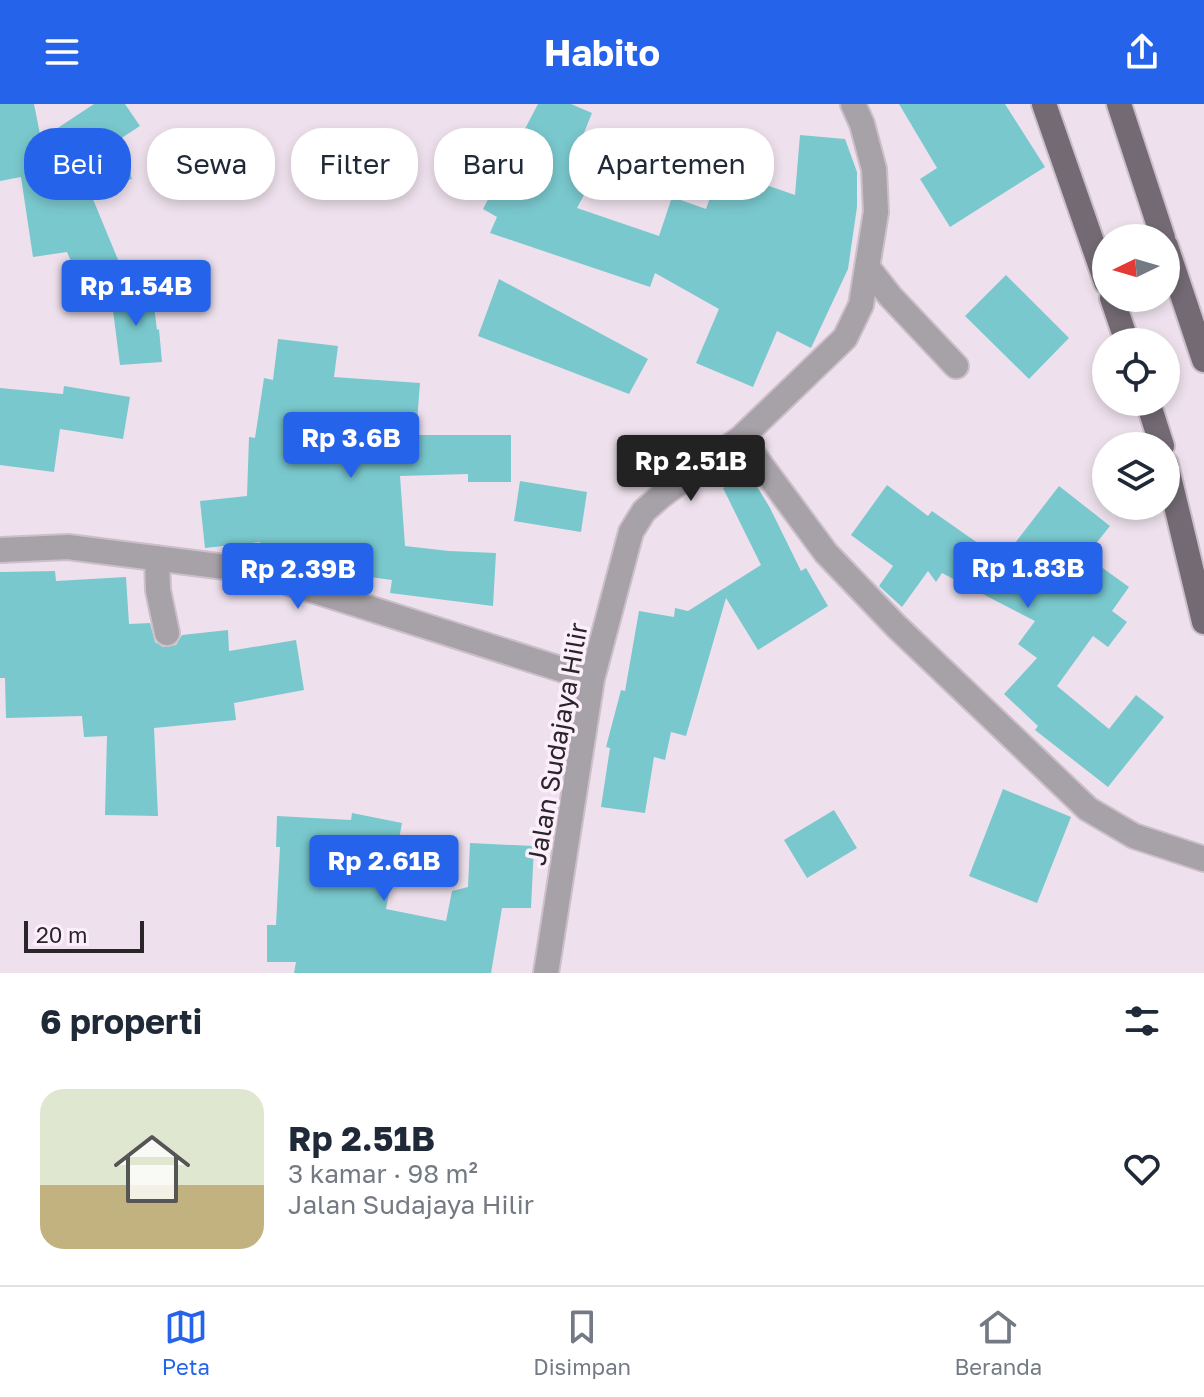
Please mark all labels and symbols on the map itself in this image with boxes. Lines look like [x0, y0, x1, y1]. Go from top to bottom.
north arrow [1092, 224, 1180, 312]
pin: Rp 1.54B [53, 260, 219, 328]
pin: Rp 3.6B [277, 412, 425, 480]
pin: Rp 2.51B [608, 435, 774, 503]
pin: Rp 1.83B [945, 542, 1111, 610]
pin: Rp 2.39B [215, 543, 381, 611]
street label: Jalan Sudajaya Hilir [520, 620, 594, 868]
pin: Rp 2.61B [301, 835, 467, 903]
scale bar [24, 917, 144, 953]

